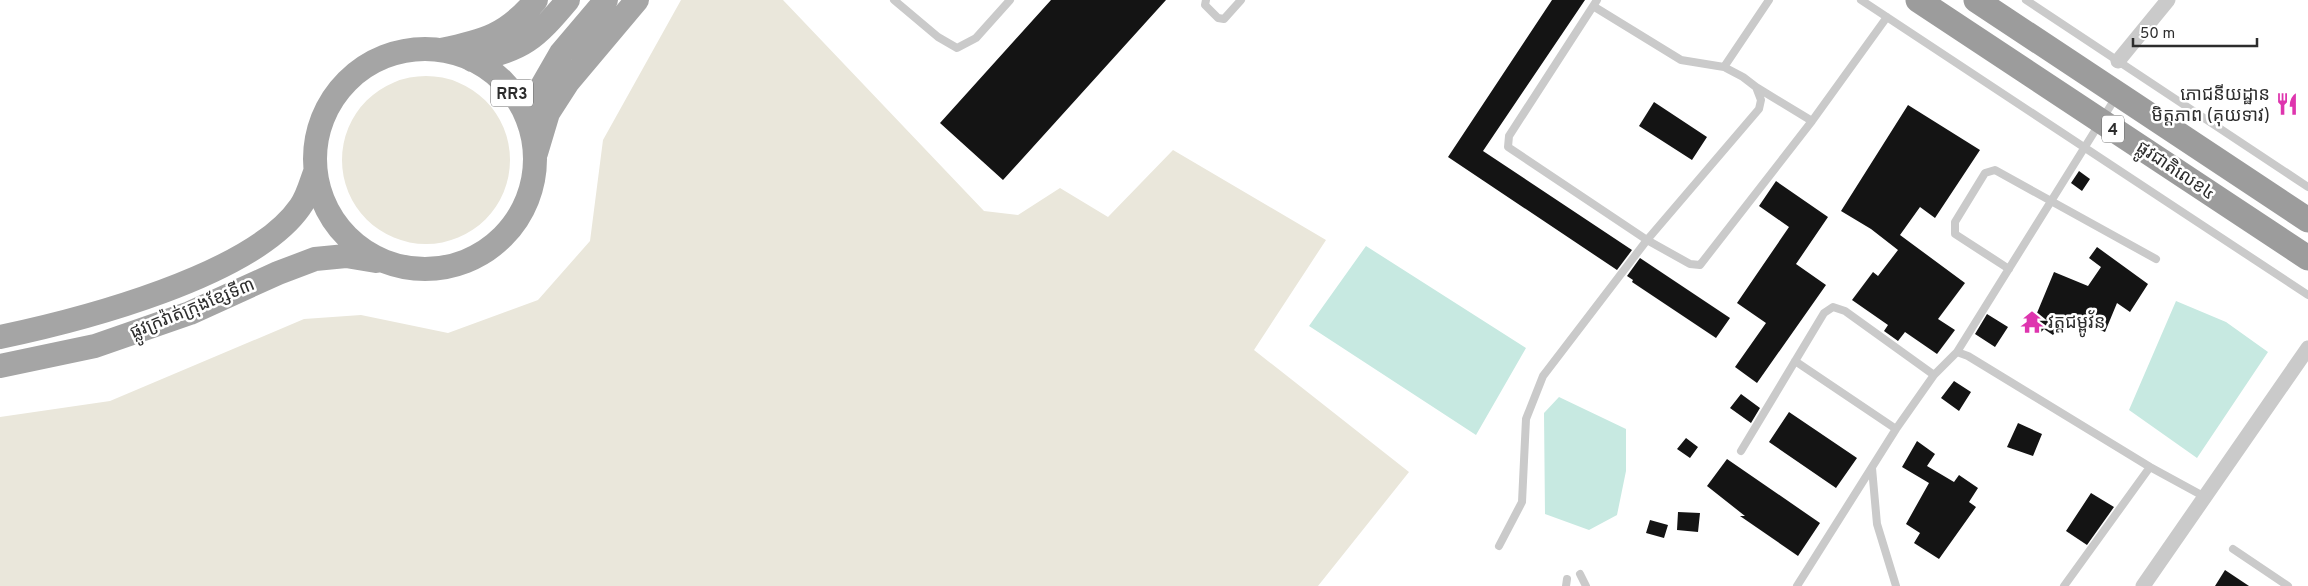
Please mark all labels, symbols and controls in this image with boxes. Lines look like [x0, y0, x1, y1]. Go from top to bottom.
scale bar [2133, 15, 2257, 47]
text: 50 m [2140, 25, 2175, 44]
road number: RR3 [491, 80, 533, 106]
place label: ភោជនីយដ្ឋាន មិត្តភាព (គុយទាវ) [2152, 84, 2270, 128]
restaurant icon: ភោជនីយដ្ឋាន មិត្តភាព (គុយទាវ) [2274, 91, 2300, 117]
road number: 4 [2102, 116, 2124, 142]
street label: ផ្លូវជាតិលេខ៤ [2130, 137, 2219, 209]
street label: ផ្លូវក្រវ៉ាត់ក្រុងខ្សែទី៣ [126, 273, 260, 348]
temple icon: វត្តជម្ពូវ័ន [2019, 309, 2045, 335]
place label: វត្តជម្ពូវ័ន [2048, 310, 2105, 338]

